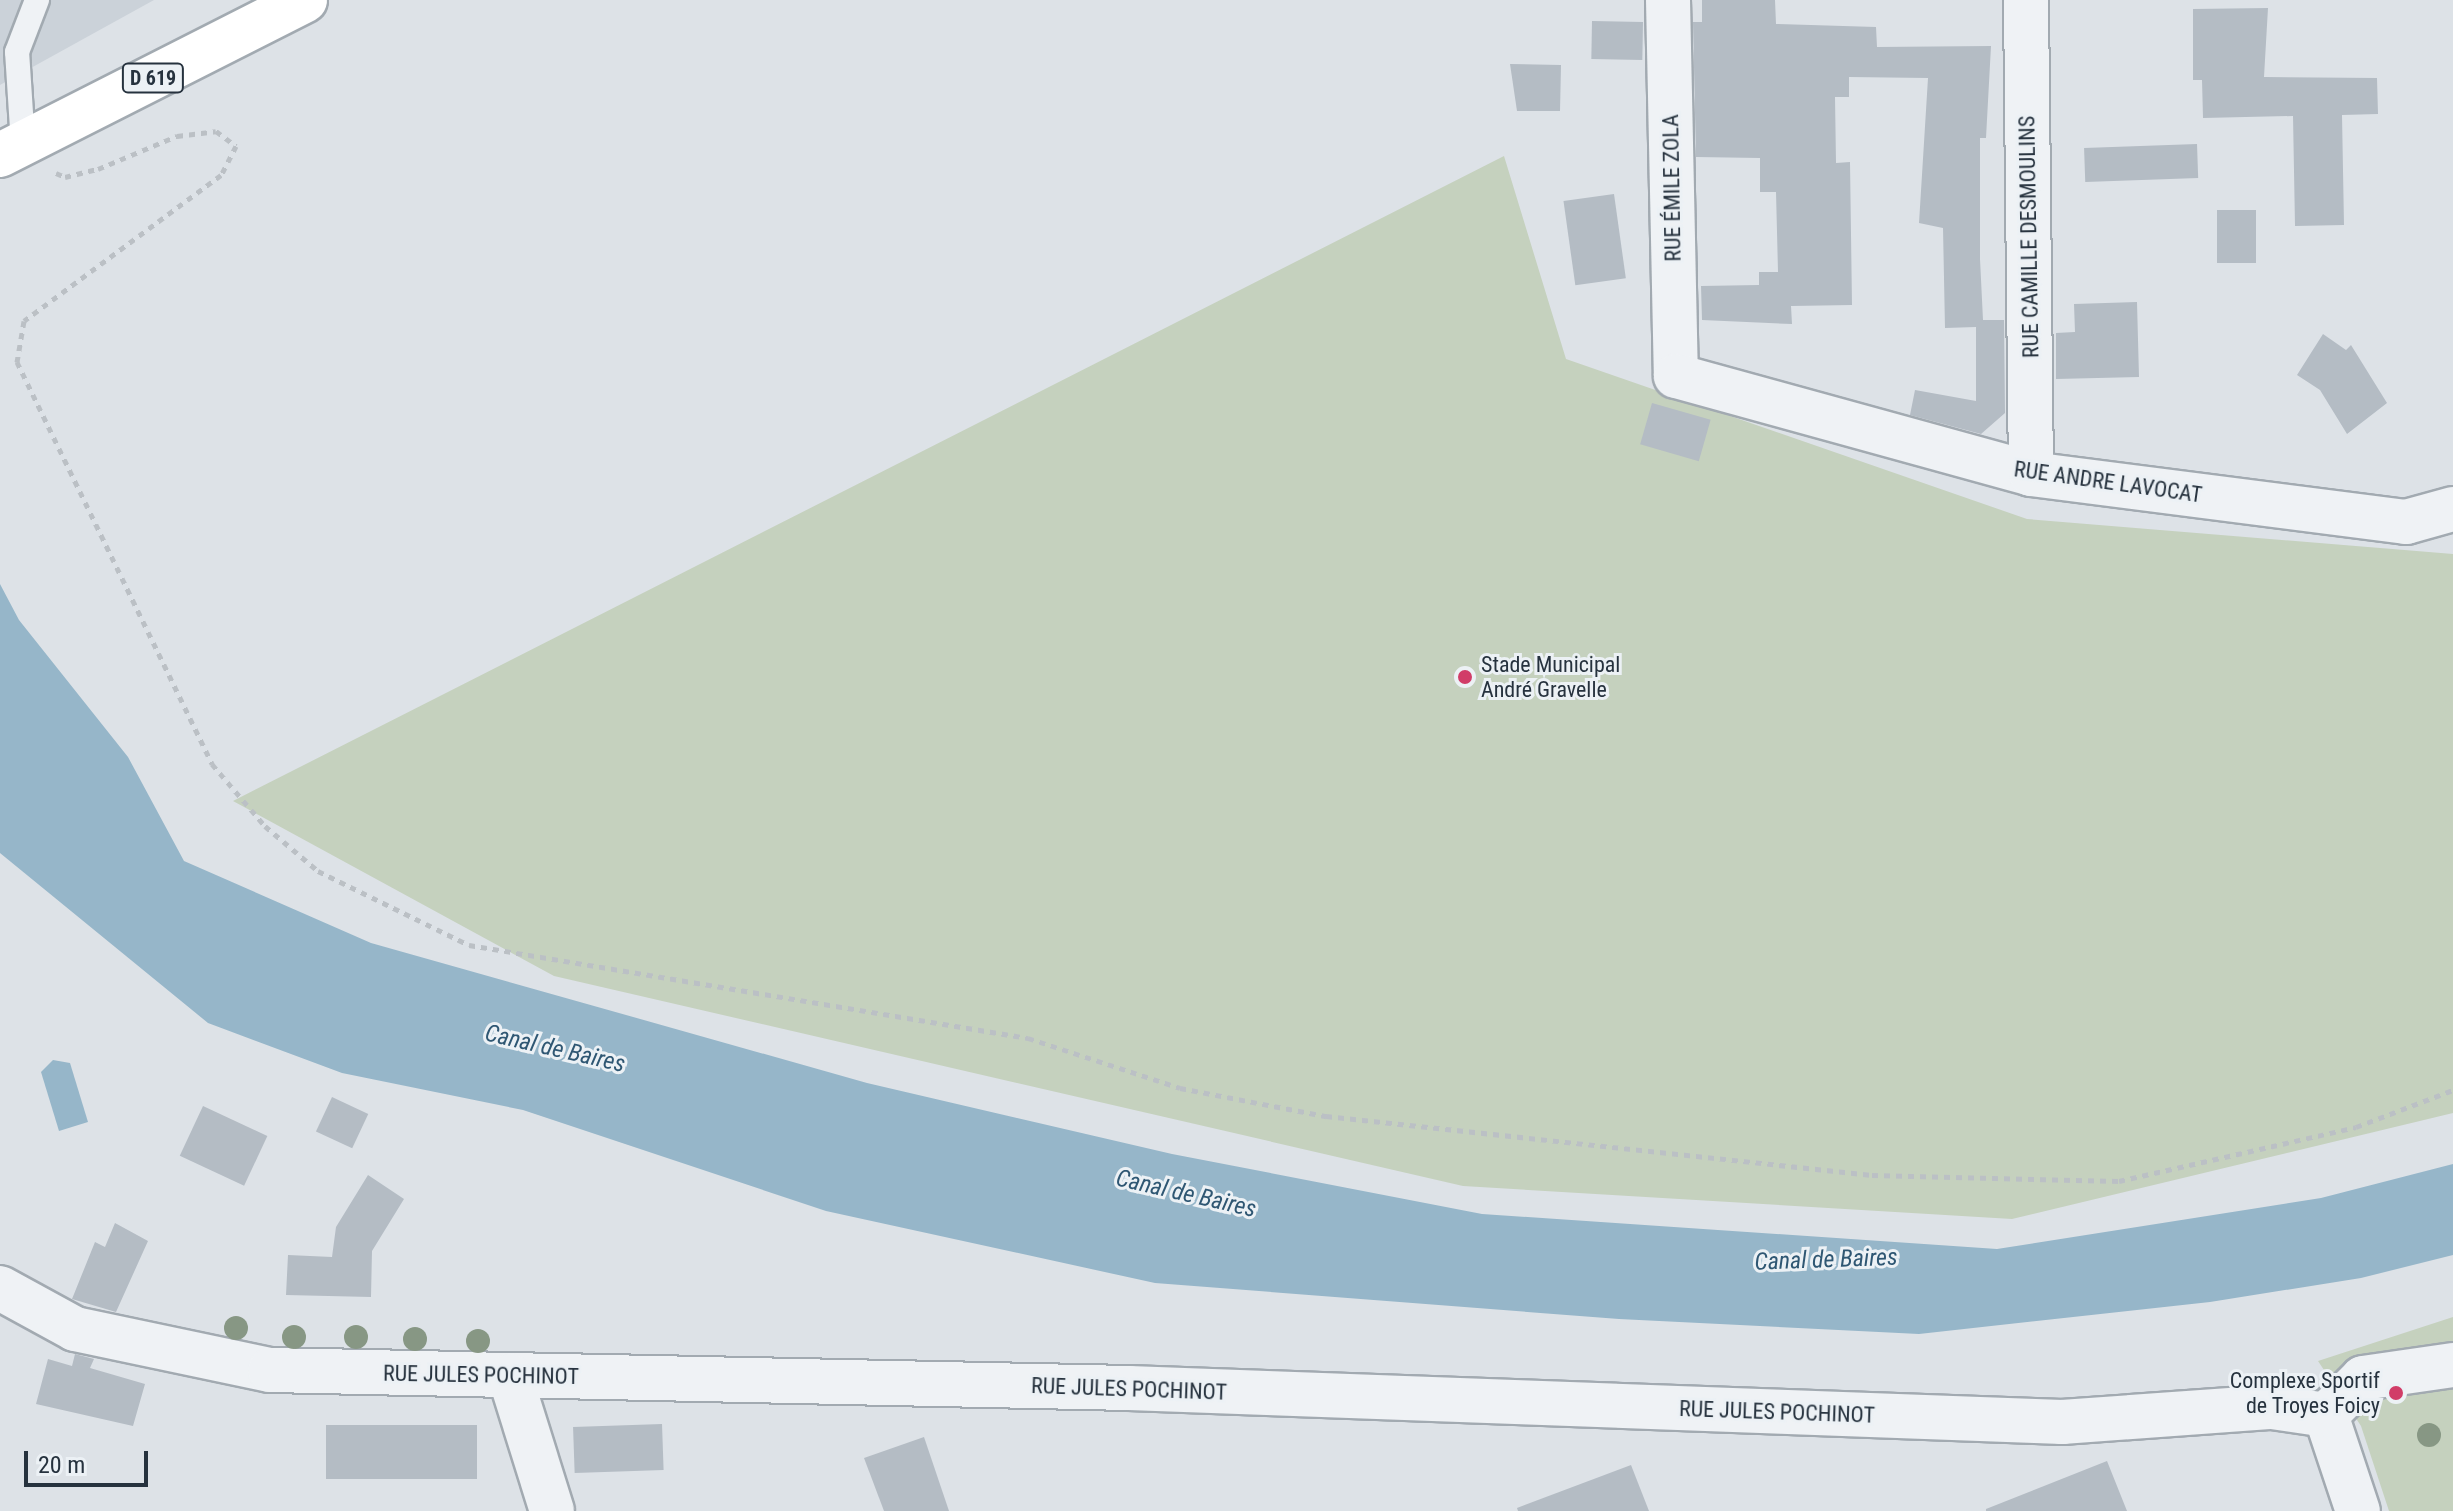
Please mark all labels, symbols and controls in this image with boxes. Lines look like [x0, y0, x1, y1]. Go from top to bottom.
road number: D 619 [121, 62, 185, 94]
street label: RUE ÉMILE ZOLA [1658, 114, 1686, 262]
street label: RUE CAMILLE DESMOULINS [2014, 116, 2044, 358]
street label: RUE ANDRE LAVOCAT [2012, 456, 2204, 508]
place label: Stade Municipal André Gravelle [1481, 651, 1620, 702]
marker: Stade Municipal André Gravelle [1456, 668, 1474, 686]
water label: Canal de Baires [482, 1019, 628, 1079]
water label: Canal de Baires [1113, 1164, 1259, 1224]
water label: Canal de Baires [1754, 1243, 1898, 1277]
street label: RUE JULES POCHINOT [383, 1360, 579, 1390]
place label: Complexe Sportif de Troyes Foicy [2230, 1367, 2380, 1418]
street label: RUE JULES POCHINOT [1031, 1372, 1227, 1406]
marker: Complexe Sportif de Troyes Foicy [2387, 1384, 2405, 1402]
street label: RUE JULES POCHINOT [1679, 1395, 1875, 1429]
scale bar [28, 1435, 152, 1485]
text: 20 m [38, 1451, 85, 1479]

